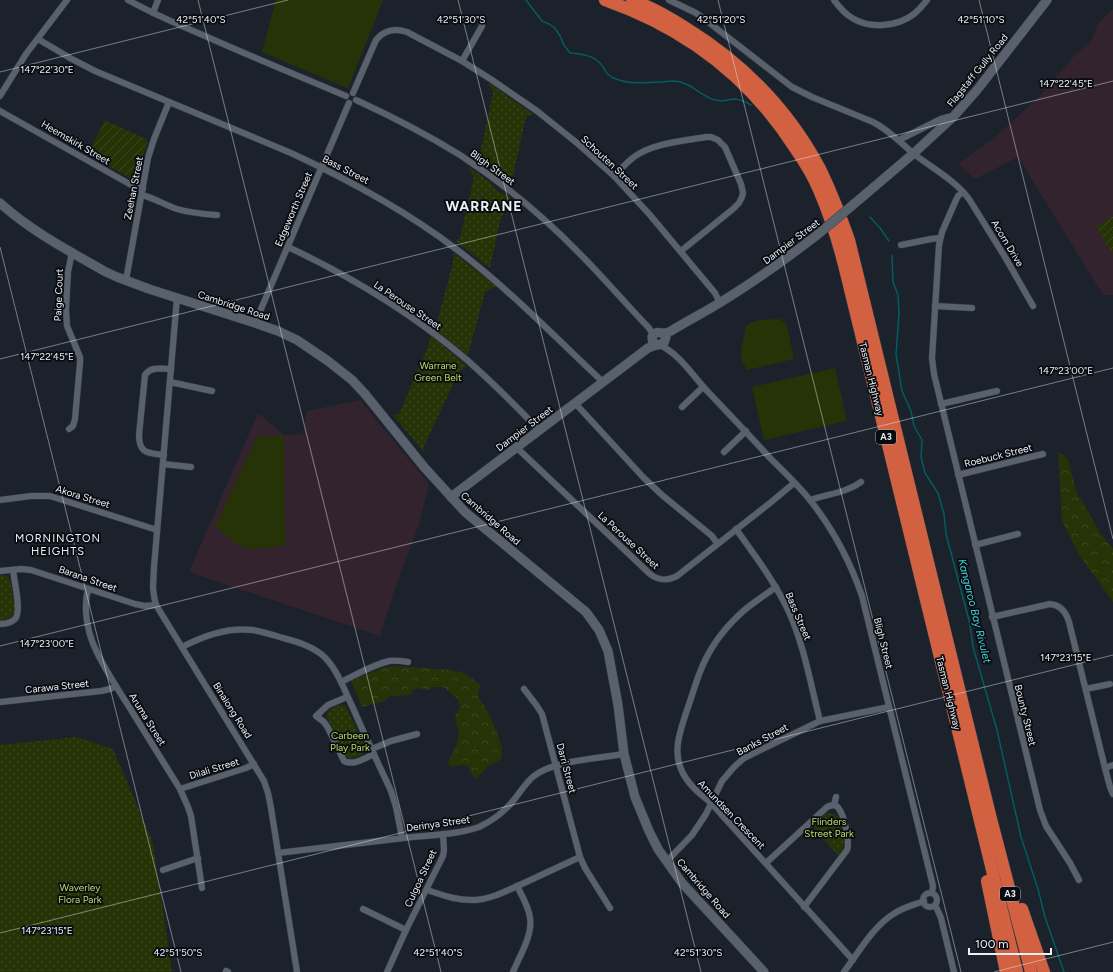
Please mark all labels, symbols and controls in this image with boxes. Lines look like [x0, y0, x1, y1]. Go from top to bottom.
text: 42°51'40"S [176, 13, 226, 26]
text: 42°51'30"S [437, 13, 485, 26]
text: 42°51'20"S [697, 13, 745, 26]
text: 42°51'10"S [957, 13, 1005, 26]
street label: Flagstaff Gully Road [944, 31, 1011, 109]
text: 147°22'30"E [20, 63, 74, 76]
text: 147°22'45"E [1039, 77, 1093, 90]
street label: Heemskirk Street [39, 117, 113, 168]
street label: Schouten Street [578, 132, 641, 192]
street label: Bligh Street [468, 147, 518, 188]
street label: Bass Street [320, 152, 372, 187]
street label: Zeehan Street [121, 155, 146, 221]
street label: Edgeworth Street [272, 170, 315, 248]
district label: WARRANE [445, 198, 523, 215]
street label: Dampier Street [760, 216, 823, 267]
street label: Acorn Drive [988, 217, 1027, 270]
street label: Paige Court [51, 268, 66, 322]
street label: La Perouse Street [371, 278, 444, 333]
street label: Cambridge Road [196, 288, 272, 323]
street label: Tasman Highway [856, 341, 887, 418]
text: 147°22'45"E [20, 350, 74, 363]
park label: Warrane Green Belt [414, 359, 462, 384]
text: 147°23'00"E [1039, 364, 1093, 377]
street label: Dampier Street [493, 403, 556, 454]
road number: A3 [876, 430, 896, 444]
street label: Roebuck Street [963, 441, 1034, 470]
street label: Akora Street [54, 482, 112, 511]
street label: Cambridge Road [458, 489, 523, 548]
street label: La Perouse Street [595, 509, 662, 572]
district label: MORNINGTON HEIGHTS [15, 532, 101, 558]
water label: Kangaroo Bay Rivulet [955, 558, 994, 665]
street label: Barana Street [57, 562, 119, 595]
street label: Bass Street [783, 590, 815, 642]
street label: Bligh Street [871, 616, 896, 670]
text: 147°23'00"E [20, 637, 74, 650]
text: 147°23'15"E [1040, 651, 1092, 664]
street label: Tasman Highway [933, 655, 964, 732]
street label: Carawa Street [25, 677, 90, 696]
street label: Binalong Road [210, 680, 255, 741]
street label: Bounty Street [1012, 683, 1039, 747]
street label: Aruma Street [126, 690, 169, 748]
street label: Banks Street [734, 720, 791, 759]
park label: Carbeen Play Park [330, 729, 370, 754]
street label: Darri Street [554, 742, 580, 795]
street label: Dilali Street [188, 755, 241, 782]
street label: Amundsen Crescent [695, 777, 768, 852]
street label: Derinya Street [405, 813, 471, 834]
park label: Flinders Street Park [804, 815, 854, 840]
street label: Culgoa Street [401, 847, 440, 909]
street label: Cambridge Road [674, 856, 733, 921]
park label: Waverley Flora Park [58, 881, 102, 906]
road number: A3 [1000, 887, 1020, 901]
text: 147°23'15"E [21, 924, 73, 937]
scale bar [969, 930, 1051, 956]
text: 100 m [975, 937, 1009, 951]
text: 42°51'50"S [154, 946, 202, 959]
text: 42°51'40"S [413, 946, 463, 959]
text: 42°51'30"S [674, 946, 722, 959]

